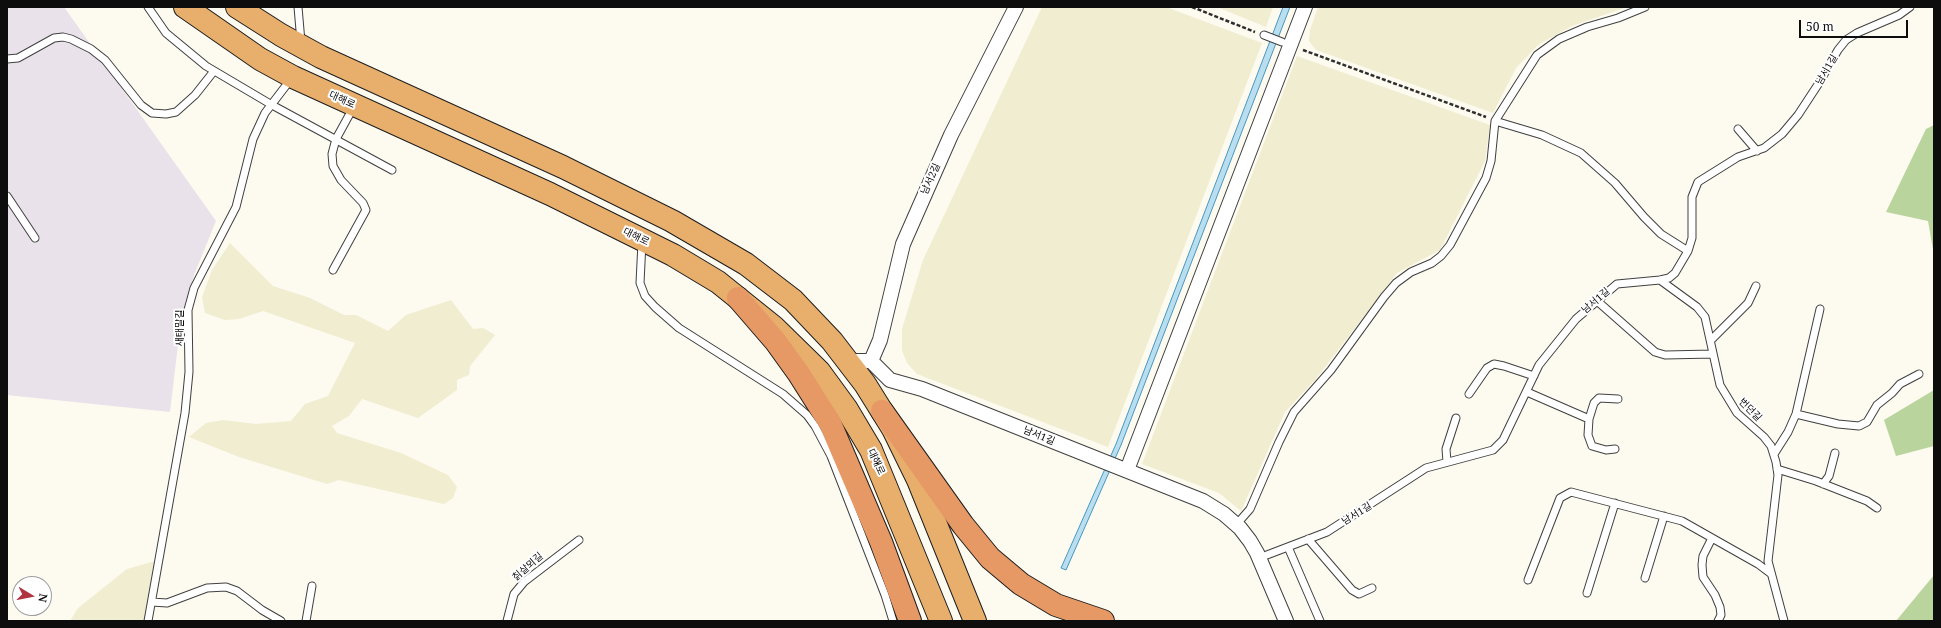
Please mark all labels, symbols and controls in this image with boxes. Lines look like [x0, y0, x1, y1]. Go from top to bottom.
scale bar [1801, 12, 1910, 38]
text: 50 m [1806, 18, 1834, 35]
street label: 남서1길 [1814, 53, 1840, 87]
street label: 대해로 [327, 89, 357, 111]
street label: 남서2길 [919, 161, 943, 197]
street label: 대해로 [621, 226, 651, 248]
street label: 남서1길 [1580, 286, 1612, 316]
street label: 새태말길 [174, 310, 186, 346]
street label: 번던길 [1736, 396, 1764, 424]
street label: 남서1길 [1021, 424, 1057, 448]
street label: 대해로 [865, 447, 887, 477]
street label: 남서1길 [1340, 500, 1374, 528]
street label: 칡살뫼길 [510, 550, 546, 584]
north arrow [12, 576, 52, 616]
text: N [35, 592, 51, 604]

